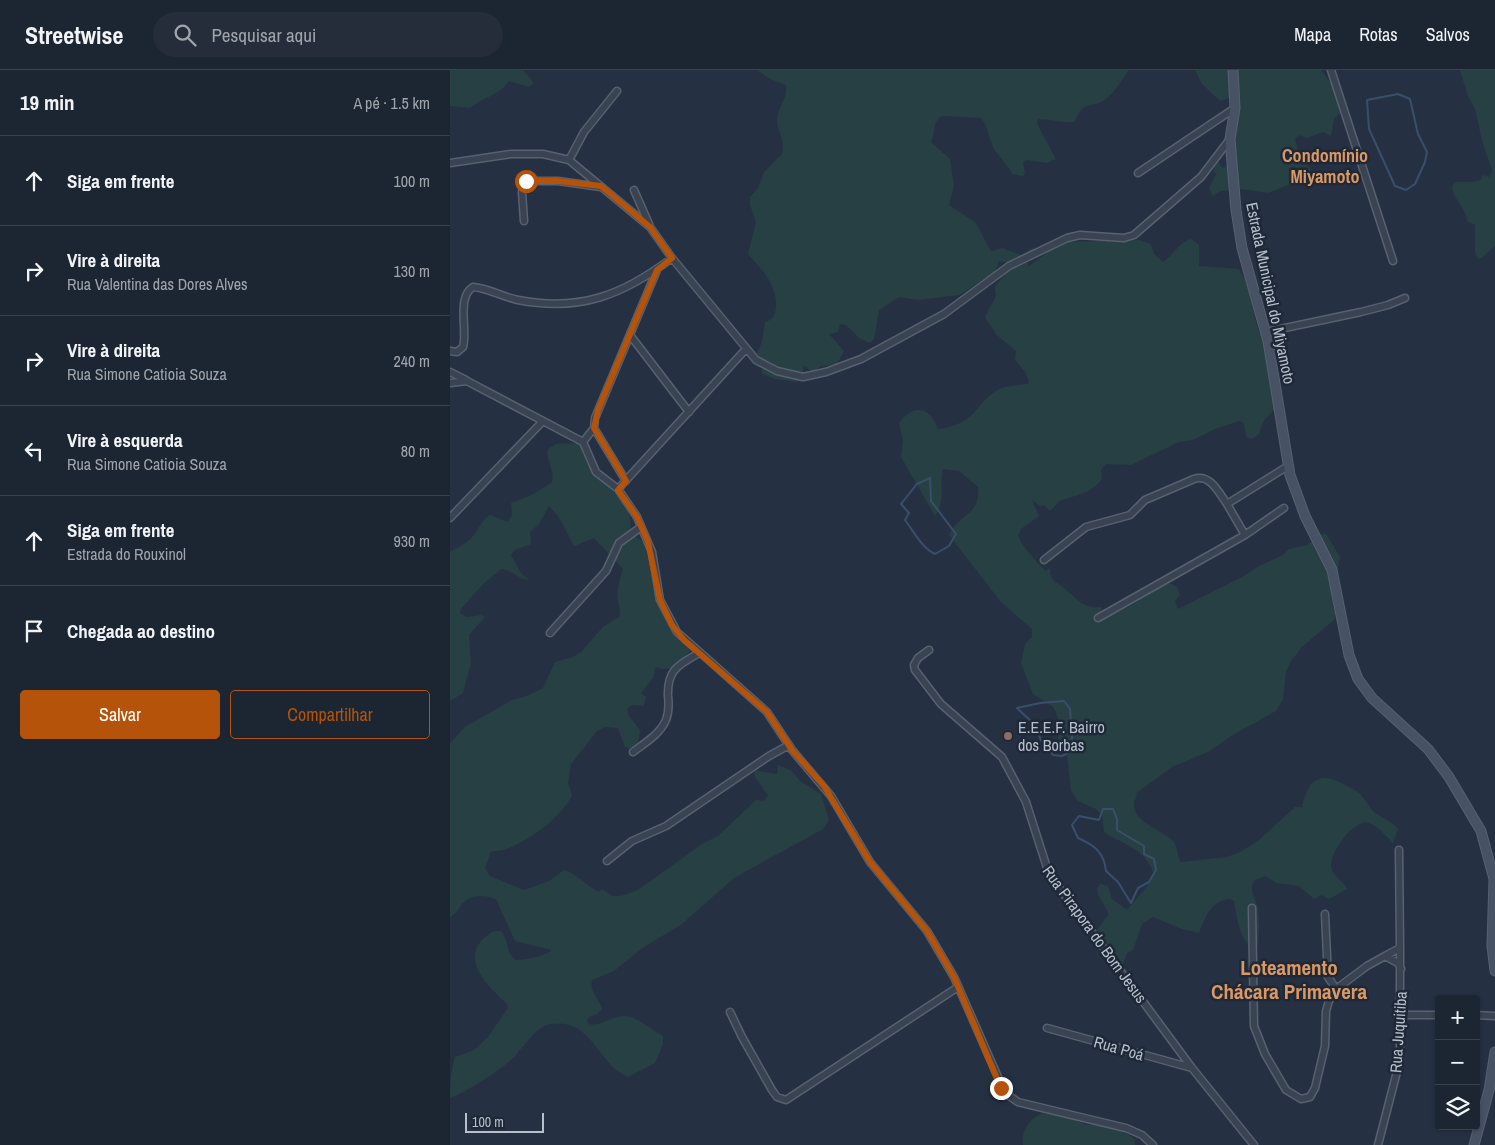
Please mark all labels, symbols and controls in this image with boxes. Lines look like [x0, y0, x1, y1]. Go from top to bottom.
search box [153, 12, 503, 57]
text: Streetwise [25, 19, 123, 51]
icon: search [171, 21, 199, 49]
text: Pesquisar aqui [211, 22, 316, 48]
text: Mapa [1294, 22, 1331, 47]
text: Rotas [1359, 22, 1398, 47]
text: Salvos [1426, 22, 1470, 47]
text: 19 min [20, 88, 75, 117]
text: A pé · 1.5 km [353, 92, 430, 114]
district label: Condomínio Miyamoto [1282, 143, 1368, 189]
icon: ahead [20, 167, 48, 195]
text: Siga em frente [67, 168, 174, 194]
text: 100 m [394, 170, 430, 192]
route start [515, 170, 538, 193]
street label: Estrada Municipal do Miyamoto [1241, 200, 1301, 386]
text: Vire à direita [67, 247, 160, 273]
icon: right [20, 257, 48, 285]
text: 130 m [394, 260, 430, 282]
text: Rua Valentina das Dores Alves [67, 273, 248, 295]
text: Vire à direita [67, 337, 160, 363]
icon: right [20, 347, 48, 375]
text: 240 m [394, 350, 430, 372]
text: Rua Simone Catioia Souza [67, 363, 227, 385]
text: Vire à esquerda [67, 427, 183, 453]
icon: left [20, 437, 48, 465]
text: 80 m [401, 440, 430, 462]
text: Rua Simone Catioia Souza [67, 453, 227, 475]
text: Siga em frente [67, 517, 174, 543]
icon: ahead [20, 527, 48, 555]
text: 930 m [394, 530, 430, 552]
text: Estrada do Rouxinol [67, 543, 186, 565]
icon: arrive [20, 617, 48, 645]
text: Chegada ao destino [67, 618, 215, 644]
button: Salvar [20, 690, 220, 739]
button: Compartilhar [230, 690, 430, 739]
place label: E.E.E.F. Bairro dos Borbas [1018, 716, 1105, 756]
marker: E.E.E.F. Bairro dos Borbas [1002, 730, 1014, 742]
street label: Rua Pirapora do Bom Jesus [1038, 861, 1152, 1007]
district label: Loteamento Chácara Primavera [1211, 953, 1367, 1006]
street label: Rua Juquitiba [1384, 990, 1412, 1074]
map controls [1435, 995, 1480, 1130]
button: + [1435, 995, 1480, 1040]
street label: Rua Poá [1091, 1030, 1147, 1066]
button: − [1435, 1040, 1480, 1085]
route end [990, 1077, 1013, 1100]
button: layers [1435, 1085, 1480, 1130]
scale bar [465, 1110, 544, 1133]
text: 100 m [472, 1113, 504, 1131]

